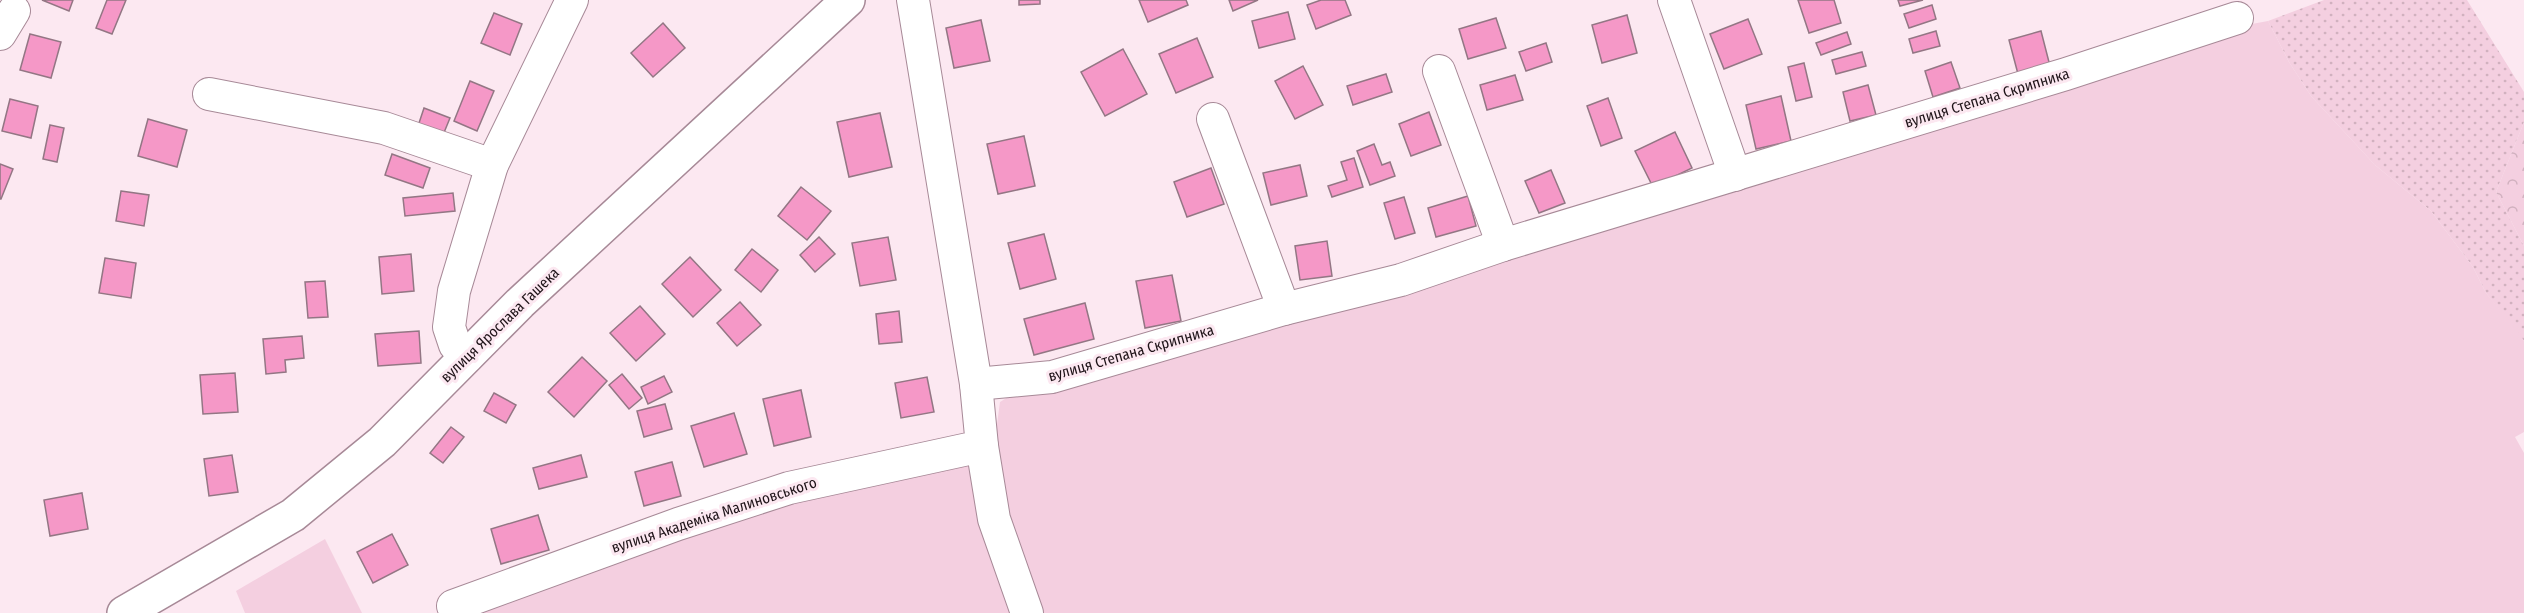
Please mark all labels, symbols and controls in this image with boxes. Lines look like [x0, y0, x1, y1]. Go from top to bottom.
street label: вулиця Степана Скрипника [1902, 64, 2072, 132]
street label: вулиця Ярослава Гашека [437, 264, 563, 386]
street label: вулиця Степана Скрипника [1046, 321, 1216, 385]
street label: вулиця Академіка Малиновського [609, 473, 819, 557]

